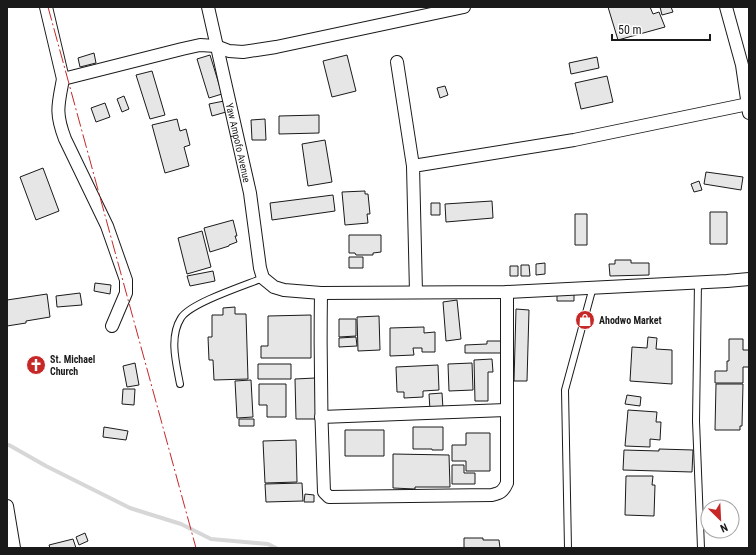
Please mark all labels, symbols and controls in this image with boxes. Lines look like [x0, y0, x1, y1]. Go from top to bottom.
scale bar [612, 16, 710, 42]
text: 50 m [618, 23, 642, 37]
street label: Yaw Ampofo Avenue [224, 102, 252, 184]
shop icon: Ahodwo Market [574, 309, 596, 331]
place label: Ahodwo Market [599, 315, 662, 326]
church icon: St. Michael Church [25, 354, 47, 376]
place label: St. Michael Church [50, 354, 95, 377]
north arrow [700, 499, 740, 539]
text: N [718, 520, 730, 535]

